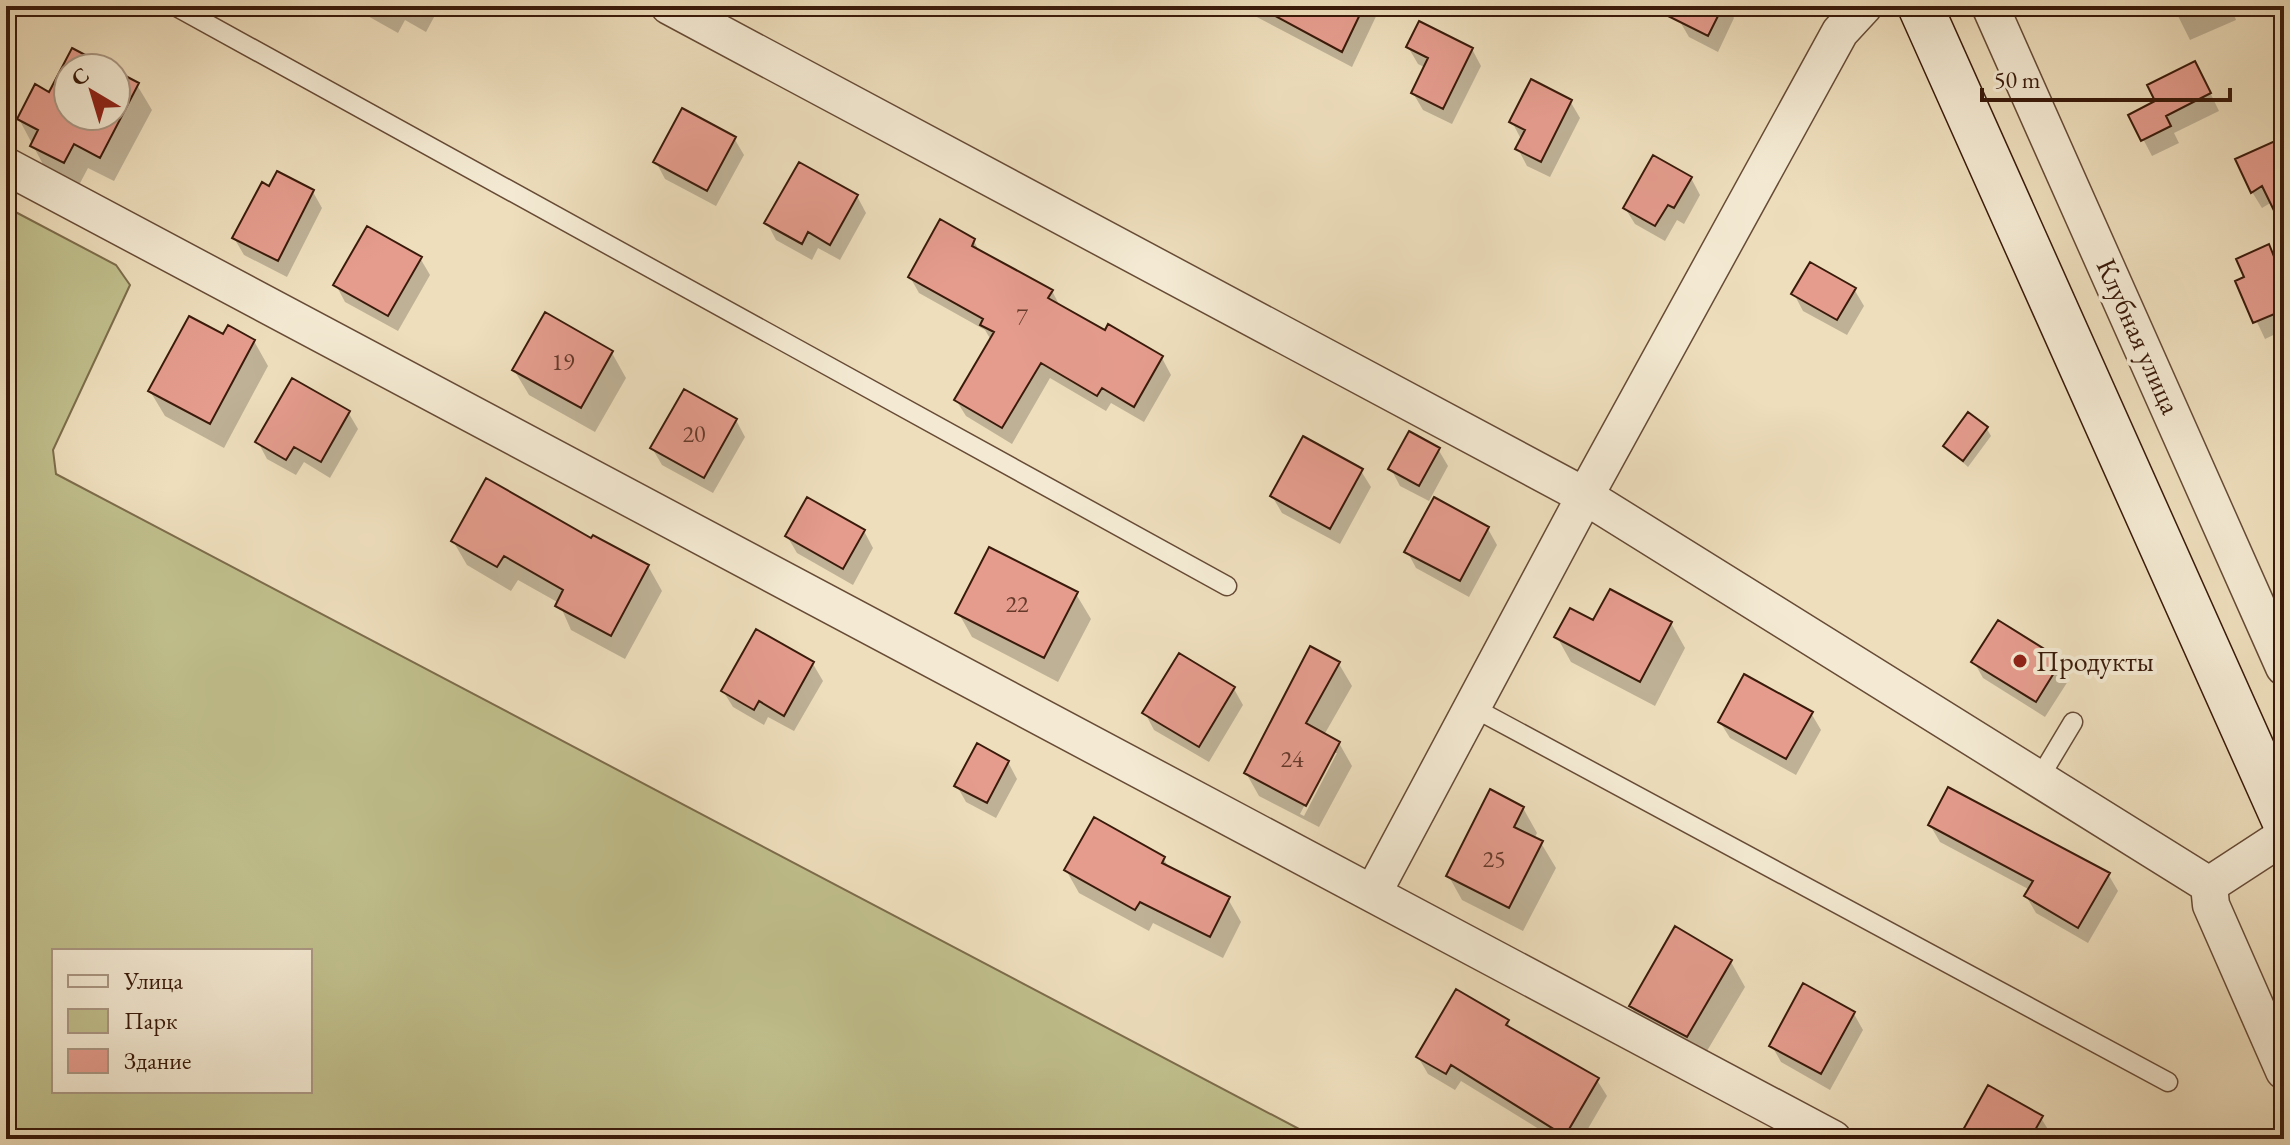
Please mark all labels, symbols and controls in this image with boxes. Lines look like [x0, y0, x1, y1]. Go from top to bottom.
north arrow [52, 52, 132, 132]
scale bar [1982, 52, 2230, 102]
text: С [65, 60, 95, 93]
text: 50 m [1994, 64, 2041, 95]
street label: Клубная улица [2089, 253, 2190, 420]
house number: 7 [1016, 301, 1028, 332]
house number: 19 [551, 346, 575, 377]
house number: 20 [682, 418, 706, 449]
house number: 22 [1005, 588, 1029, 619]
place label: Продукты [2036, 643, 2154, 679]
marker: Продукты [2011, 652, 2029, 670]
house number: 24 [1280, 743, 1304, 774]
house number: 25 [1482, 843, 1506, 874]
legend [52, 949, 312, 1093]
text: Улица [123, 965, 183, 996]
text: Парк [124, 1005, 178, 1036]
text: Здание [124, 1045, 191, 1076]

